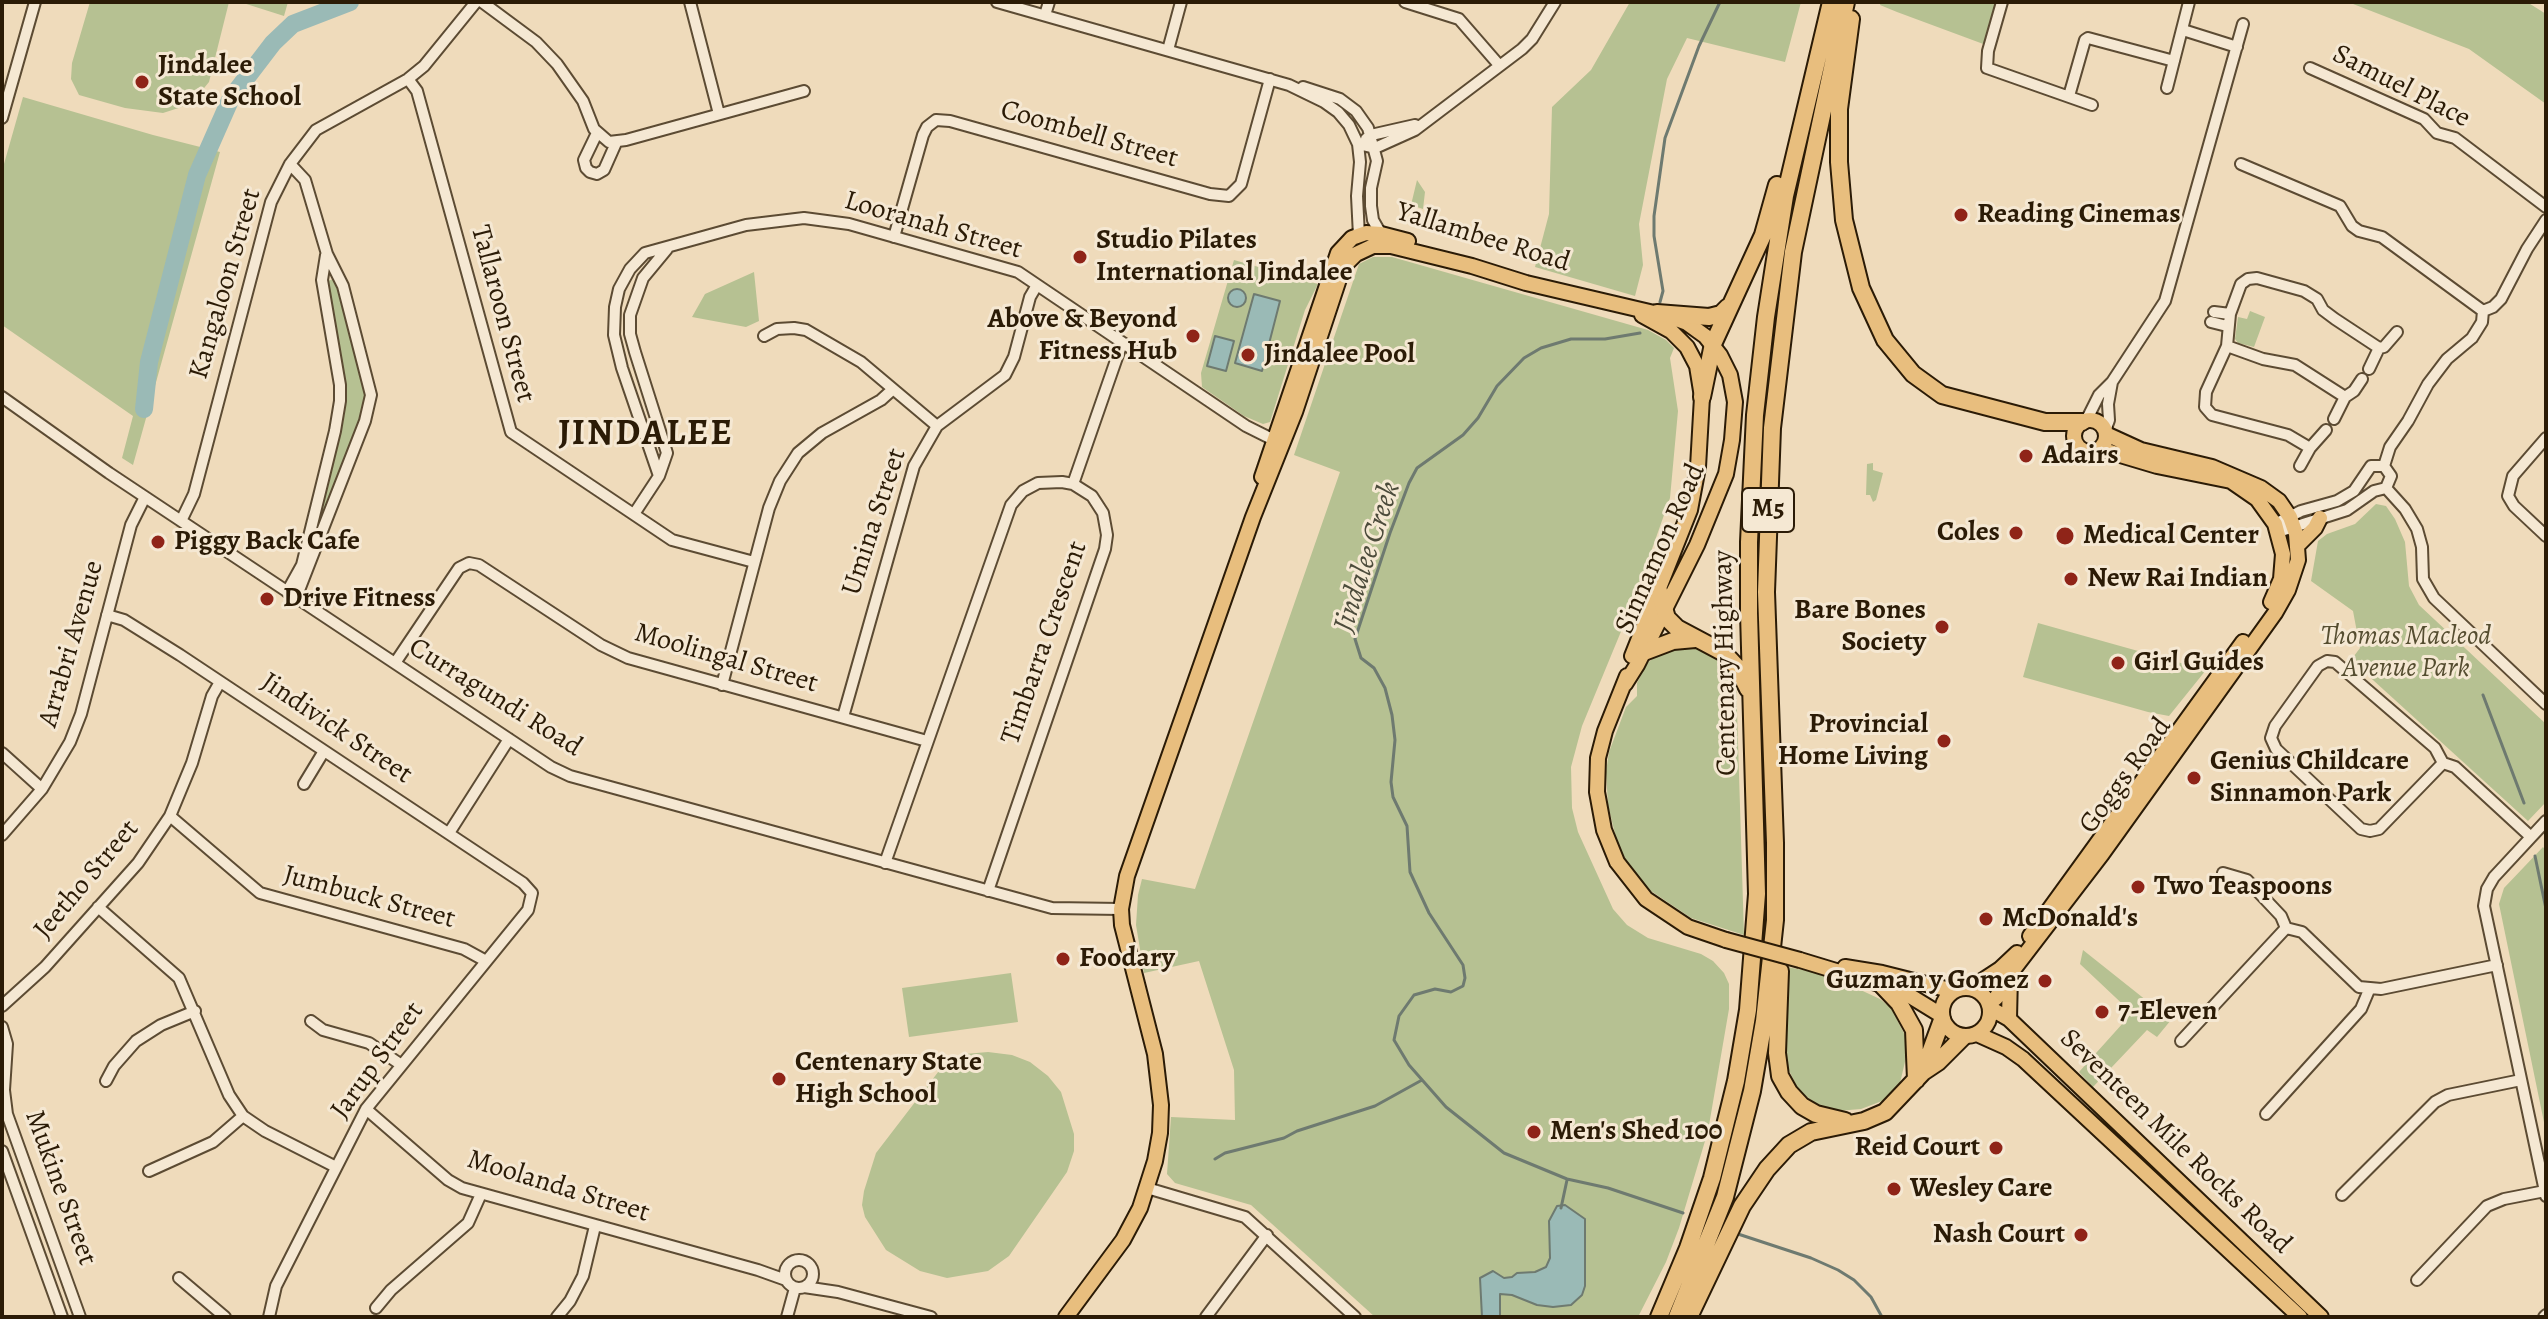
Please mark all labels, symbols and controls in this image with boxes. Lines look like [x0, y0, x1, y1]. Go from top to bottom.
street label: Samuel Place [2327, 38, 2475, 136]
place label: Jindalee State School [158, 49, 301, 115]
marker: Jindalee State School [133, 73, 151, 91]
street label: Coombell Street [996, 94, 1182, 176]
street label: Kangaloon Street [183, 185, 269, 383]
street label: Looranah Street [840, 185, 1026, 267]
street label: Yallambee Road [1392, 196, 1574, 280]
place label: Reading Cinemas [1977, 198, 2181, 232]
marker: Reading Cinemas [1952, 206, 1970, 224]
street label: Tallaroon Street [462, 222, 542, 406]
place label: Studio Pilates International Jindalee [1096, 224, 1353, 290]
marker: Studio Pilates International Jindalee [1071, 248, 1089, 266]
place label: Above & Beyond Fitness Hub [988, 303, 1177, 369]
marker: Above & Beyond Fitness Hub [1184, 327, 1202, 345]
place label: Jindalee Pool [1264, 338, 1415, 372]
marker: Jindalee Pool [1239, 346, 1257, 364]
district label: JINDALEE [558, 413, 734, 457]
place label: Adairs [2042, 439, 2119, 473]
street label: Umina Street [835, 444, 915, 600]
marker: Adairs [2017, 447, 2035, 465]
street label: Sinnamon Road [1609, 459, 1713, 639]
water label: Jindalee Creek [1327, 477, 1409, 637]
road number: M5 [1742, 488, 1794, 532]
place label: Coles [1937, 516, 2000, 550]
place label: Medical Center [2083, 519, 2259, 553]
marker: Coles [2007, 524, 2025, 542]
place label: Piggy Back Cafe [174, 525, 360, 559]
marker: Medical Center [2054, 525, 2076, 547]
marker: Piggy Back Cafe [149, 533, 167, 551]
street label: Timbarra Crescent [995, 537, 1095, 749]
street label: Centenary Highway [1707, 550, 1745, 776]
street label: Arrabri Avenue [32, 557, 112, 731]
place label: New Rai Indian [2087, 562, 2268, 596]
marker: New Rai Indian [2062, 570, 2080, 588]
place label: Drive Fitness [283, 582, 436, 616]
marker: Drive Fitness [258, 590, 276, 608]
place label: Bare Bones Society [1794, 594, 1926, 660]
street label: Moolingal Street [631, 617, 821, 701]
marker: Bare Bones Society [1933, 618, 1951, 636]
park label: Thomas Macleod Avenue Park [2321, 620, 2491, 686]
street label: Curragundi Road [402, 631, 588, 765]
place label: Girl Guides [2134, 646, 2264, 680]
marker: Girl Guides [2109, 654, 2127, 672]
street label: Jindivick Street [254, 666, 418, 792]
place label: Provincial Home Living [1778, 708, 1928, 774]
street label: Goggs Road [2073, 711, 2179, 841]
marker: Provincial Home Living [1935, 732, 1953, 750]
place label: Genius Childcare Sinnamon Park [2210, 745, 2409, 811]
marker: Genius Childcare Sinnamon Park [2185, 769, 2203, 787]
street label: Jeetho Street [27, 813, 147, 947]
street label: Jumbuck Street [279, 859, 459, 937]
place label: Two Teaspoons [2154, 870, 2332, 904]
marker: Two Teaspoons [2129, 878, 2147, 896]
place label: McDonald's [2002, 902, 2138, 936]
marker: McDonald's [1977, 910, 1995, 928]
place label: Foodary [1079, 942, 1175, 976]
marker: Foodary [1054, 950, 1072, 968]
place label: Guzman y Gomez [1826, 964, 2029, 998]
marker: Guzman y Gomez [2036, 972, 2054, 990]
place label: 7-Eleven [2118, 995, 2218, 1029]
street label: Jarup Street [324, 996, 432, 1126]
marker: 7-Eleven [2093, 1003, 2111, 1021]
street label: Seventeen Mile Rocks Road [2052, 1022, 2298, 1262]
place label: Centenary State High School [795, 1046, 982, 1112]
marker: Centenary State High School [770, 1070, 788, 1088]
street label: Mukine Street [16, 1106, 104, 1270]
place label: Men's Shed 100 [1550, 1115, 1723, 1149]
marker: Men's Shed 100 [1525, 1123, 1543, 1141]
place label: Reid Court [1855, 1131, 1980, 1165]
marker: Reid Court [1987, 1139, 2005, 1157]
street label: Moolanda Street [463, 1143, 653, 1231]
place label: Wesley Care [1910, 1172, 2052, 1206]
marker: Wesley Care [1885, 1180, 1903, 1198]
place label: Nash Court [1933, 1218, 2065, 1252]
marker: Nash Court [2072, 1226, 2090, 1244]

